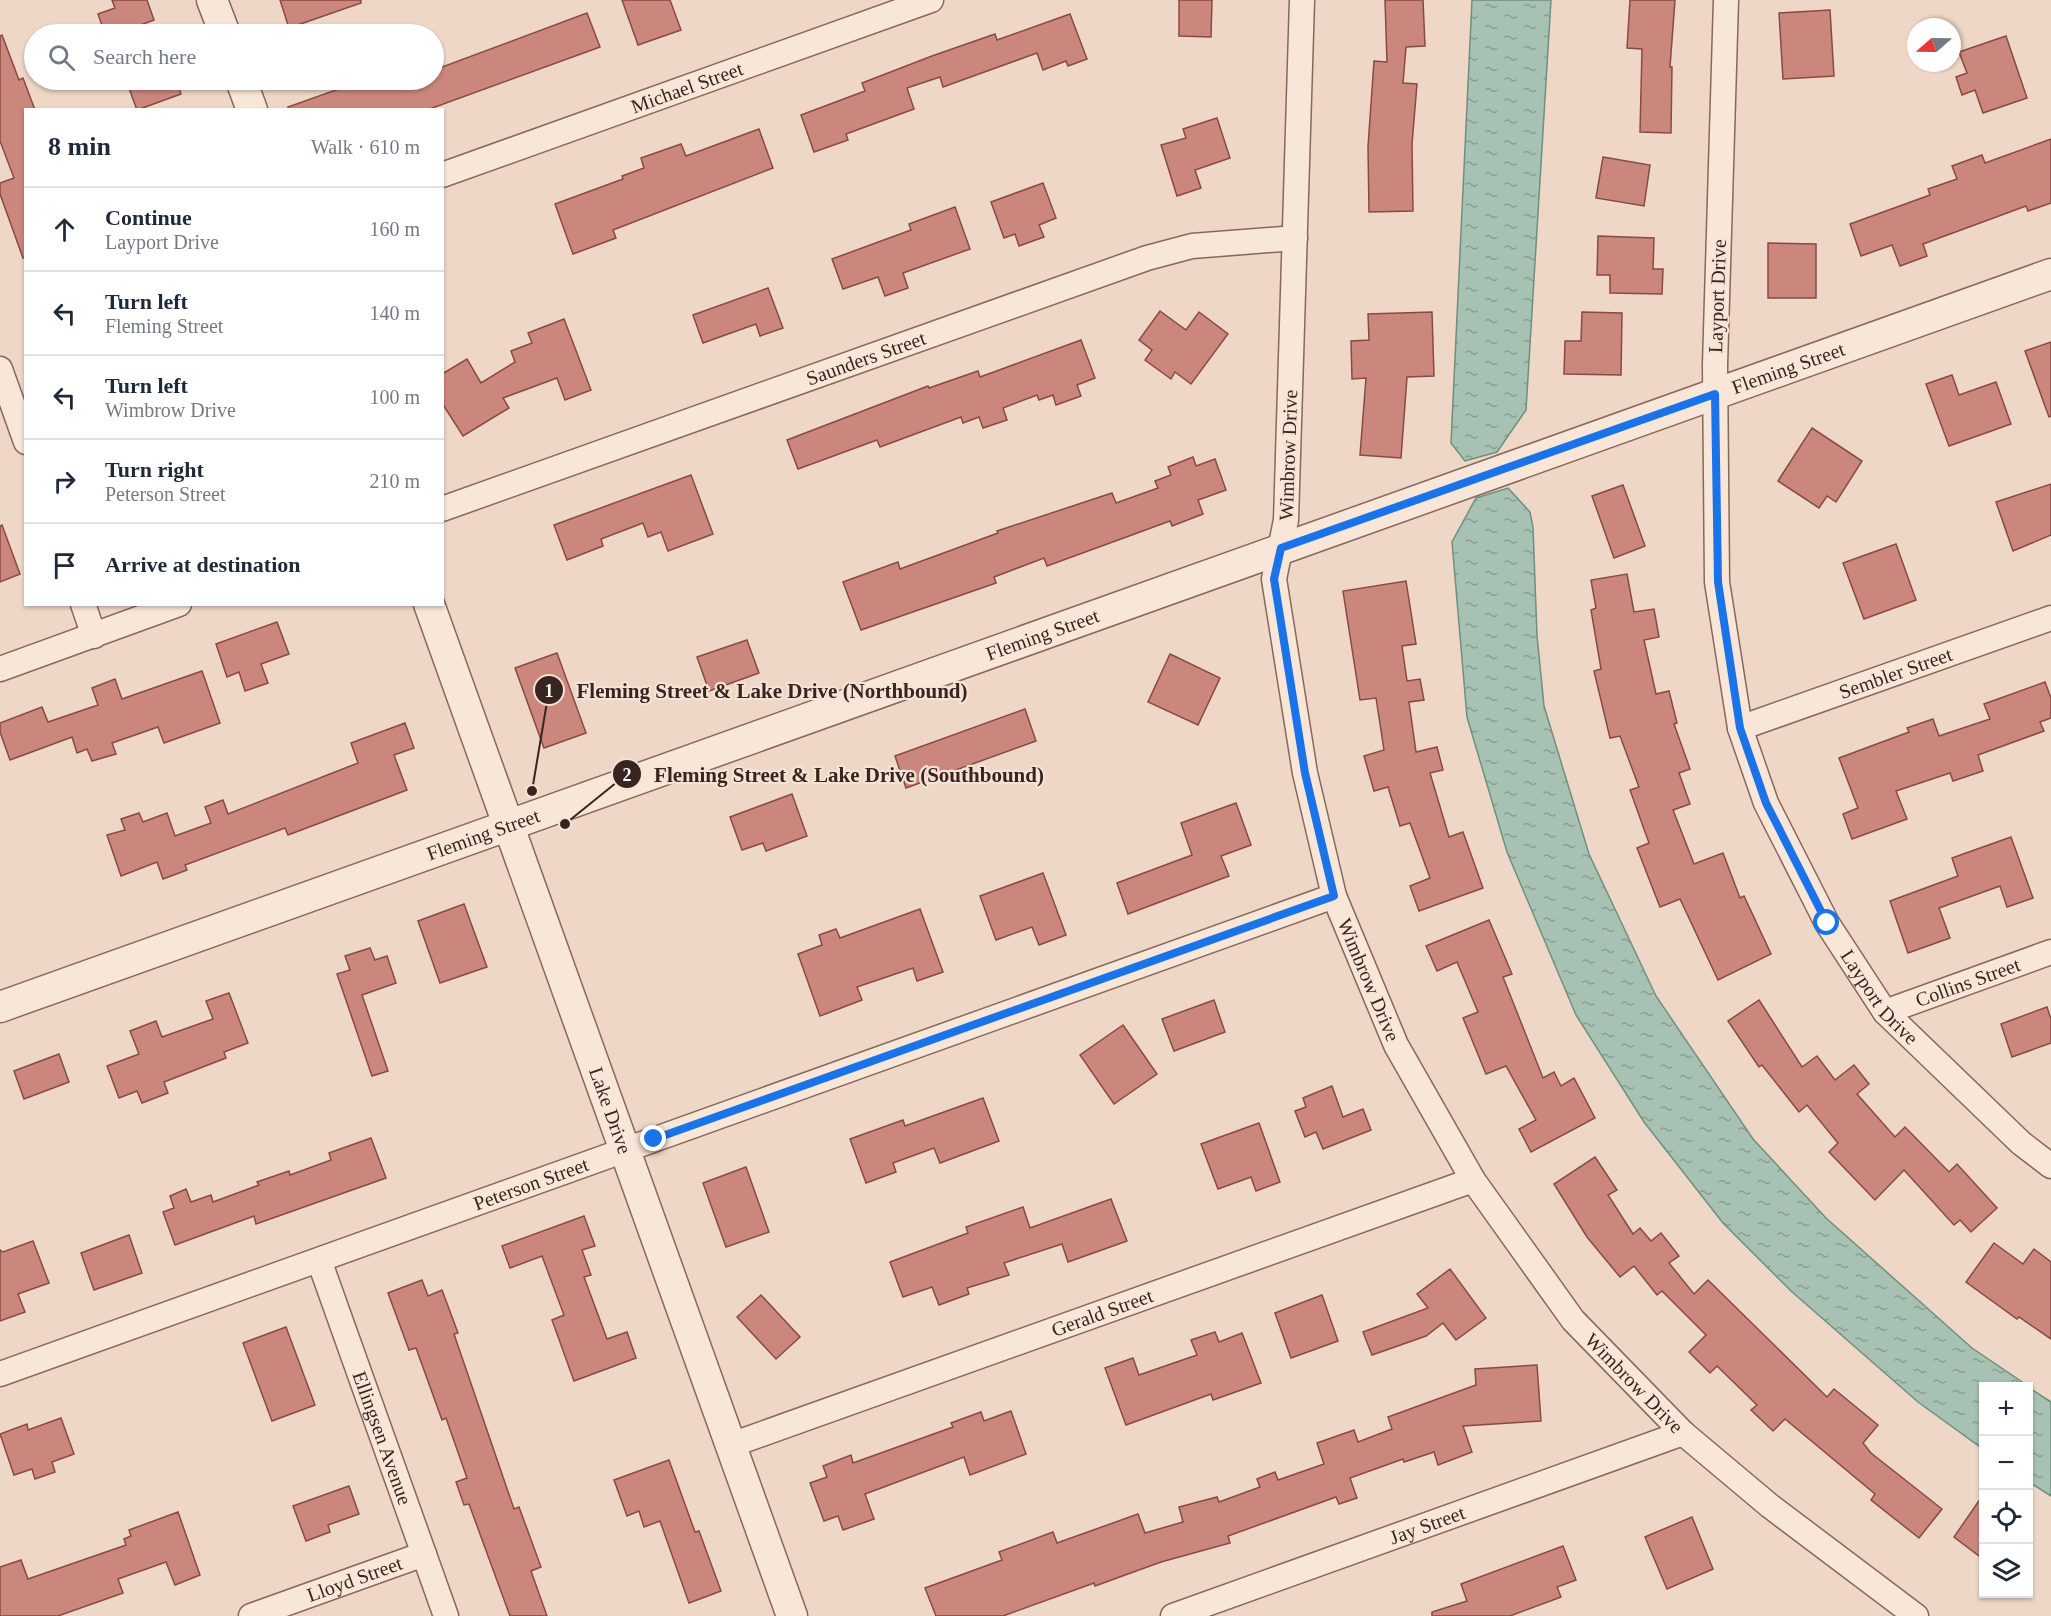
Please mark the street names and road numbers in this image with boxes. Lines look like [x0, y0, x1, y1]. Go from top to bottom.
street label: Michael Street [628, 57, 746, 118]
street label: Layport Drive [1704, 239, 1731, 353]
street label: Saunders Street [803, 327, 929, 389]
street label: Fleming Street [1729, 337, 1848, 398]
street label: Wimbrow Drive [1275, 389, 1301, 521]
street label: Fleming Street [983, 604, 1102, 665]
street label: Sembler Street [1836, 643, 1955, 703]
street label: Fleming Street [424, 804, 543, 865]
street label: Wimbrow Drive [1334, 915, 1404, 1045]
street label: Layport Drive [1836, 946, 1923, 1049]
street label: Collins Street [1913, 953, 2023, 1011]
street label: Lake Drive [585, 1064, 636, 1157]
street label: Peterson Street [470, 1153, 592, 1214]
street label: Gerald Street [1048, 1284, 1156, 1341]
street label: Wimbrow Drive [1581, 1328, 1688, 1438]
street label: Ellingsen Avenue [349, 1368, 416, 1508]
street label: Jay Street [1387, 1501, 1468, 1548]
street label: Lloyd Street [304, 1552, 405, 1606]

